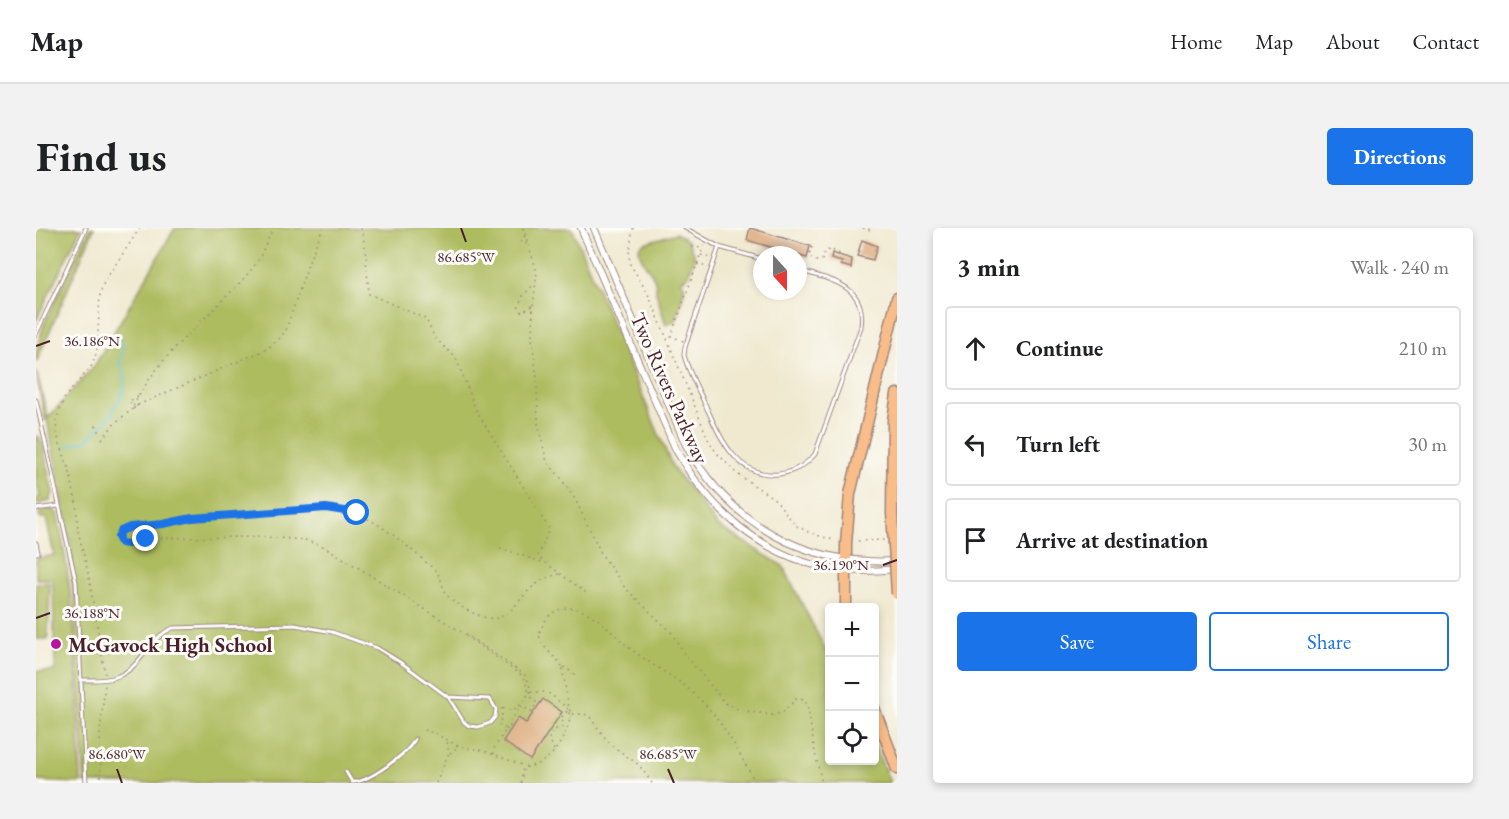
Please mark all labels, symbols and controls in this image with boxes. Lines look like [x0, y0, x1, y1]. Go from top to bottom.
text: Map [30, 23, 83, 59]
text: Home [1170, 28, 1222, 55]
text: Map [1255, 28, 1293, 55]
text: About [1326, 28, 1379, 55]
text: Contact [1412, 28, 1479, 55]
button: Directions [1327, 128, 1473, 185]
text: Find us [36, 129, 167, 184]
north arrow [753, 246, 807, 300]
text: 86.685°W [437, 247, 495, 266]
text: 3 min [957, 250, 1020, 284]
text: Walk · 240 m [1350, 254, 1449, 280]
street label: Two Rivers Parkway [625, 308, 716, 469]
text: 36.186°N [64, 331, 120, 350]
icon: ahead [959, 332, 992, 365]
text: Continue [1016, 334, 1103, 363]
text: 210 m [1399, 335, 1447, 361]
icon: left [959, 428, 992, 461]
text: Turn left [1016, 430, 1100, 459]
text: 30 m [1408, 431, 1447, 457]
route start [343, 499, 369, 525]
icon: arrive [959, 524, 992, 557]
route end [132, 525, 158, 551]
text: Arrive at destination [1016, 526, 1208, 555]
text: 36.190°N [813, 555, 869, 574]
text: 36.188°N [64, 603, 120, 622]
map controls [825, 603, 879, 765]
button: + [825, 603, 879, 657]
button: Save [957, 612, 1197, 671]
button: Share [1209, 612, 1449, 671]
place label: McGavock High School [68, 631, 272, 658]
marker: McGavock High School [49, 637, 63, 651]
button: − [825, 657, 879, 711]
button: locate [825, 711, 879, 765]
text: 86.680°W [88, 744, 146, 763]
text: 86.685°W [639, 744, 697, 763]

